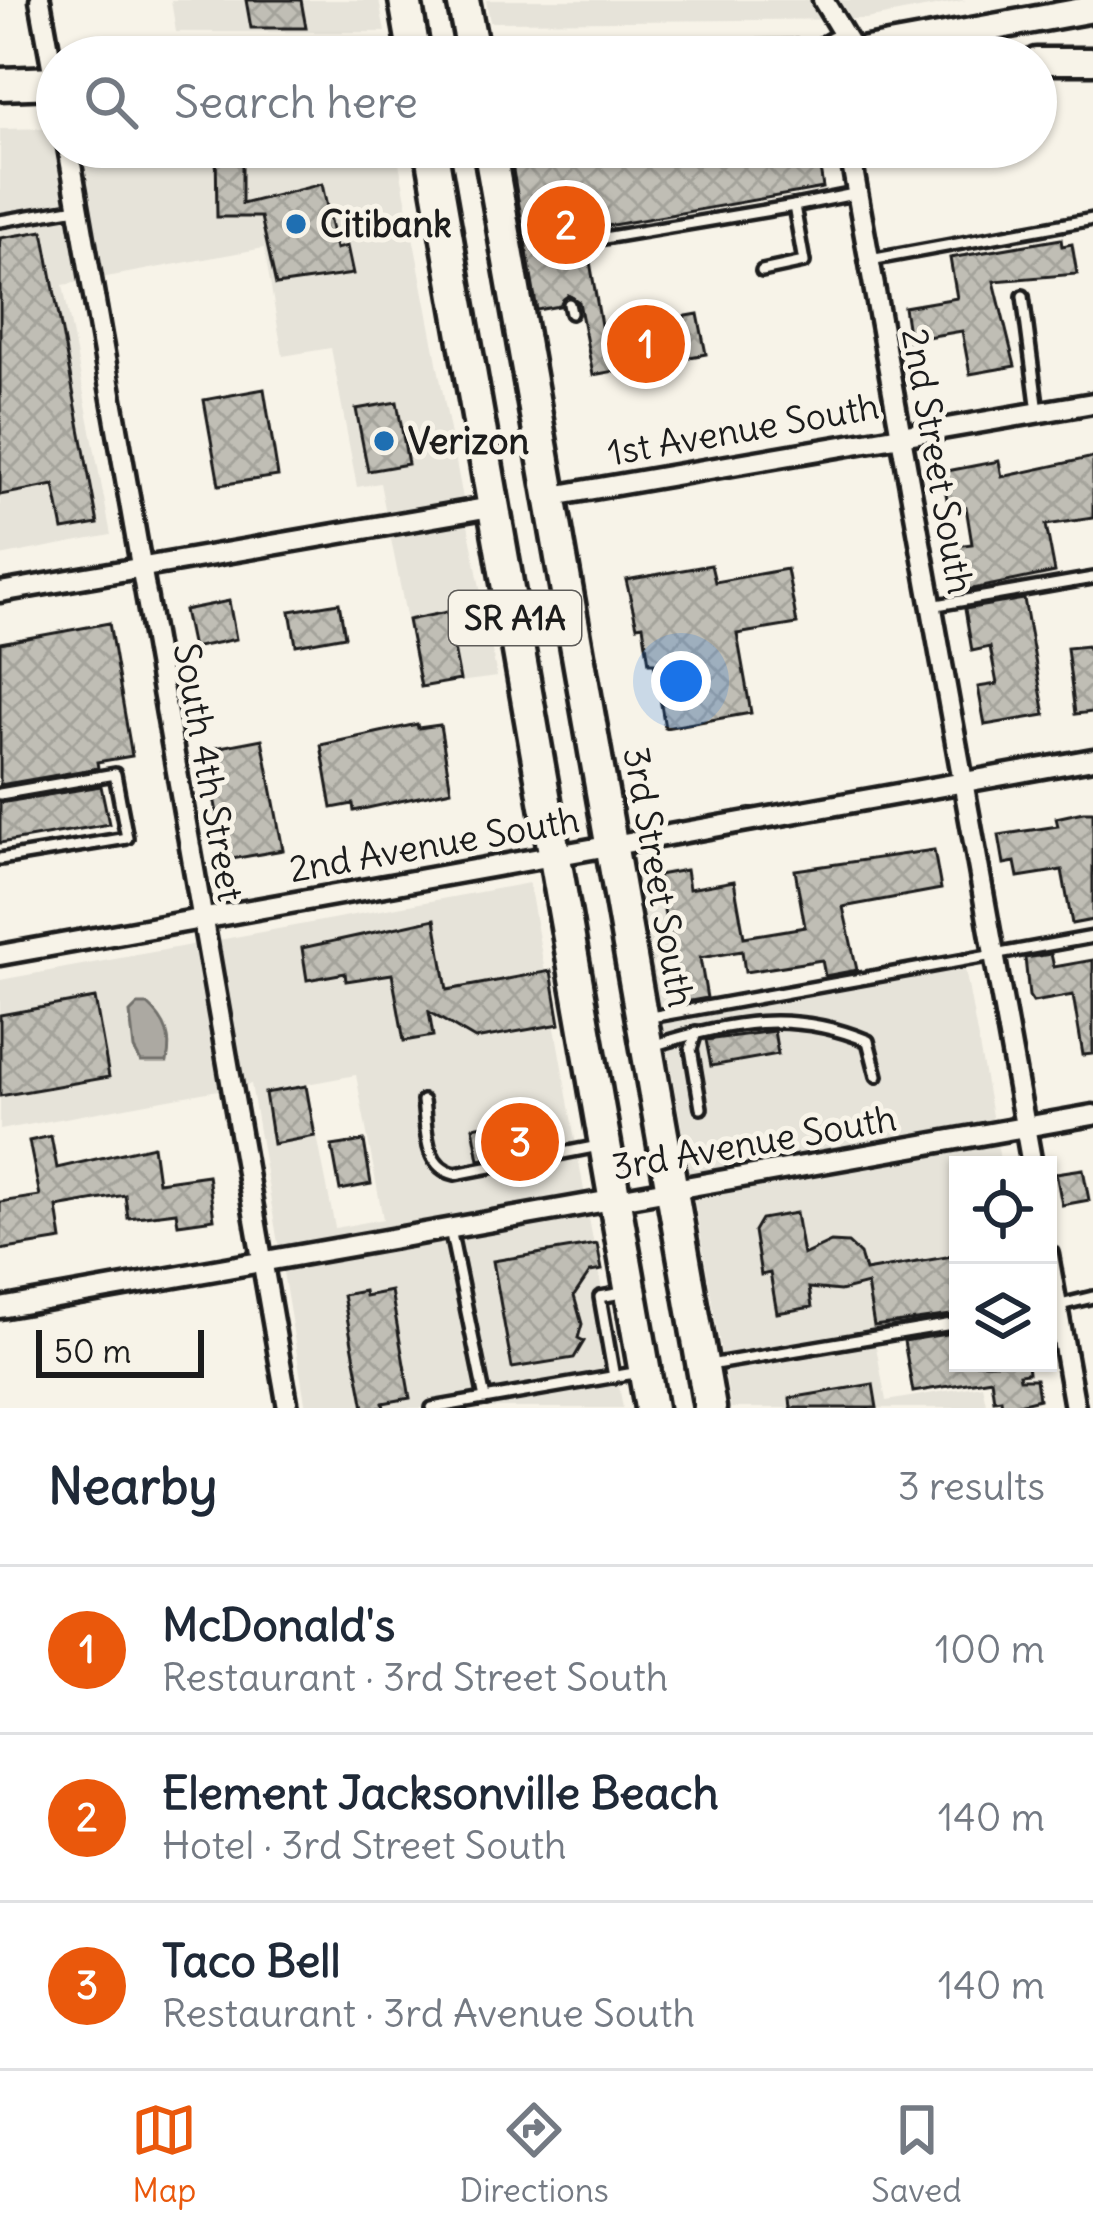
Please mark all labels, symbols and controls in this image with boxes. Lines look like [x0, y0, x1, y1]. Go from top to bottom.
search box [36, 36, 1057, 168]
icon: search [78, 69, 144, 135]
text: Search here [174, 74, 418, 130]
pin: 2 [527, 180, 605, 270]
place label: Citibank [320, 202, 452, 247]
marker: Citibank [283, 211, 309, 237]
pin: 1 [607, 299, 685, 389]
street label: 2nd Street South [892, 325, 983, 598]
street label: 1st Avenue South [604, 383, 882, 476]
place label: Verizon [408, 419, 529, 464]
marker: Verizon [371, 428, 397, 454]
road number: SR A1A [449, 591, 581, 645]
street label: South 4th Street [164, 640, 253, 905]
your location [651, 651, 711, 711]
street label: 3rd Street South [613, 744, 704, 1011]
street label: 2nd Avenue South [286, 797, 583, 892]
street label: 3rd Avenue South [608, 1095, 900, 1190]
pin: 3 [481, 1097, 559, 1187]
map controls [949, 1156, 1057, 1372]
button: locate [949, 1156, 1057, 1264]
button: layers [949, 1264, 1057, 1372]
scale bar [36, 1324, 204, 1377]
text: 50 m [54, 1330, 131, 1372]
text: Nearby [48, 1454, 217, 1518]
text: 3 results [898, 1462, 1045, 1511]
text: McDonald's [162, 1597, 395, 1653]
text: 1 [79, 1625, 95, 1674]
text: 100 m [935, 1625, 1045, 1674]
text: Restaurant · 3rd Street South [162, 1653, 668, 1702]
text: Element Jacksonville Beach [162, 1765, 719, 1821]
text: 2 [76, 1793, 98, 1842]
text: 140 m [938, 1793, 1045, 1842]
text: Hotel · 3rd Street South [162, 1821, 567, 1870]
text: Taco Bell [162, 1933, 340, 1989]
text: 3 [76, 1961, 98, 2010]
text: 140 m [938, 1961, 1045, 2010]
text: Restaurant · 3rd Avenue South [162, 1989, 695, 2038]
tab: Map [131, 2097, 197, 2211]
tab: Directions [460, 2097, 609, 2211]
tab: Saved [871, 2097, 962, 2211]

